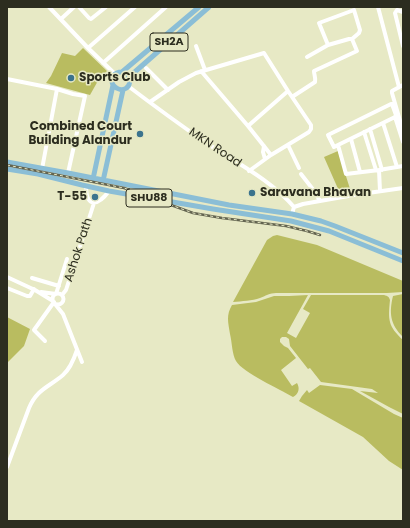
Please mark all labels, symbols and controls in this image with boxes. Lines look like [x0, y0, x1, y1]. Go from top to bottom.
road number: SH2A [150, 33, 188, 51]
place label: Sports Club [79, 71, 150, 85]
marker: Sports Club [66, 73, 76, 83]
place label: Combined Court Building Alandur [28, 120, 132, 148]
street label: MKN Road [186, 125, 244, 171]
marker: Combined Court Building Alandur [135, 129, 145, 139]
place label: Saravana Bhavan [260, 186, 371, 200]
marker: Saravana Bhavan [247, 188, 257, 198]
road number: SHU88 [126, 189, 172, 207]
place label: T-55 [57, 190, 87, 204]
marker: T-55 [90, 192, 100, 202]
street label: Ashok Path [62, 216, 96, 284]

